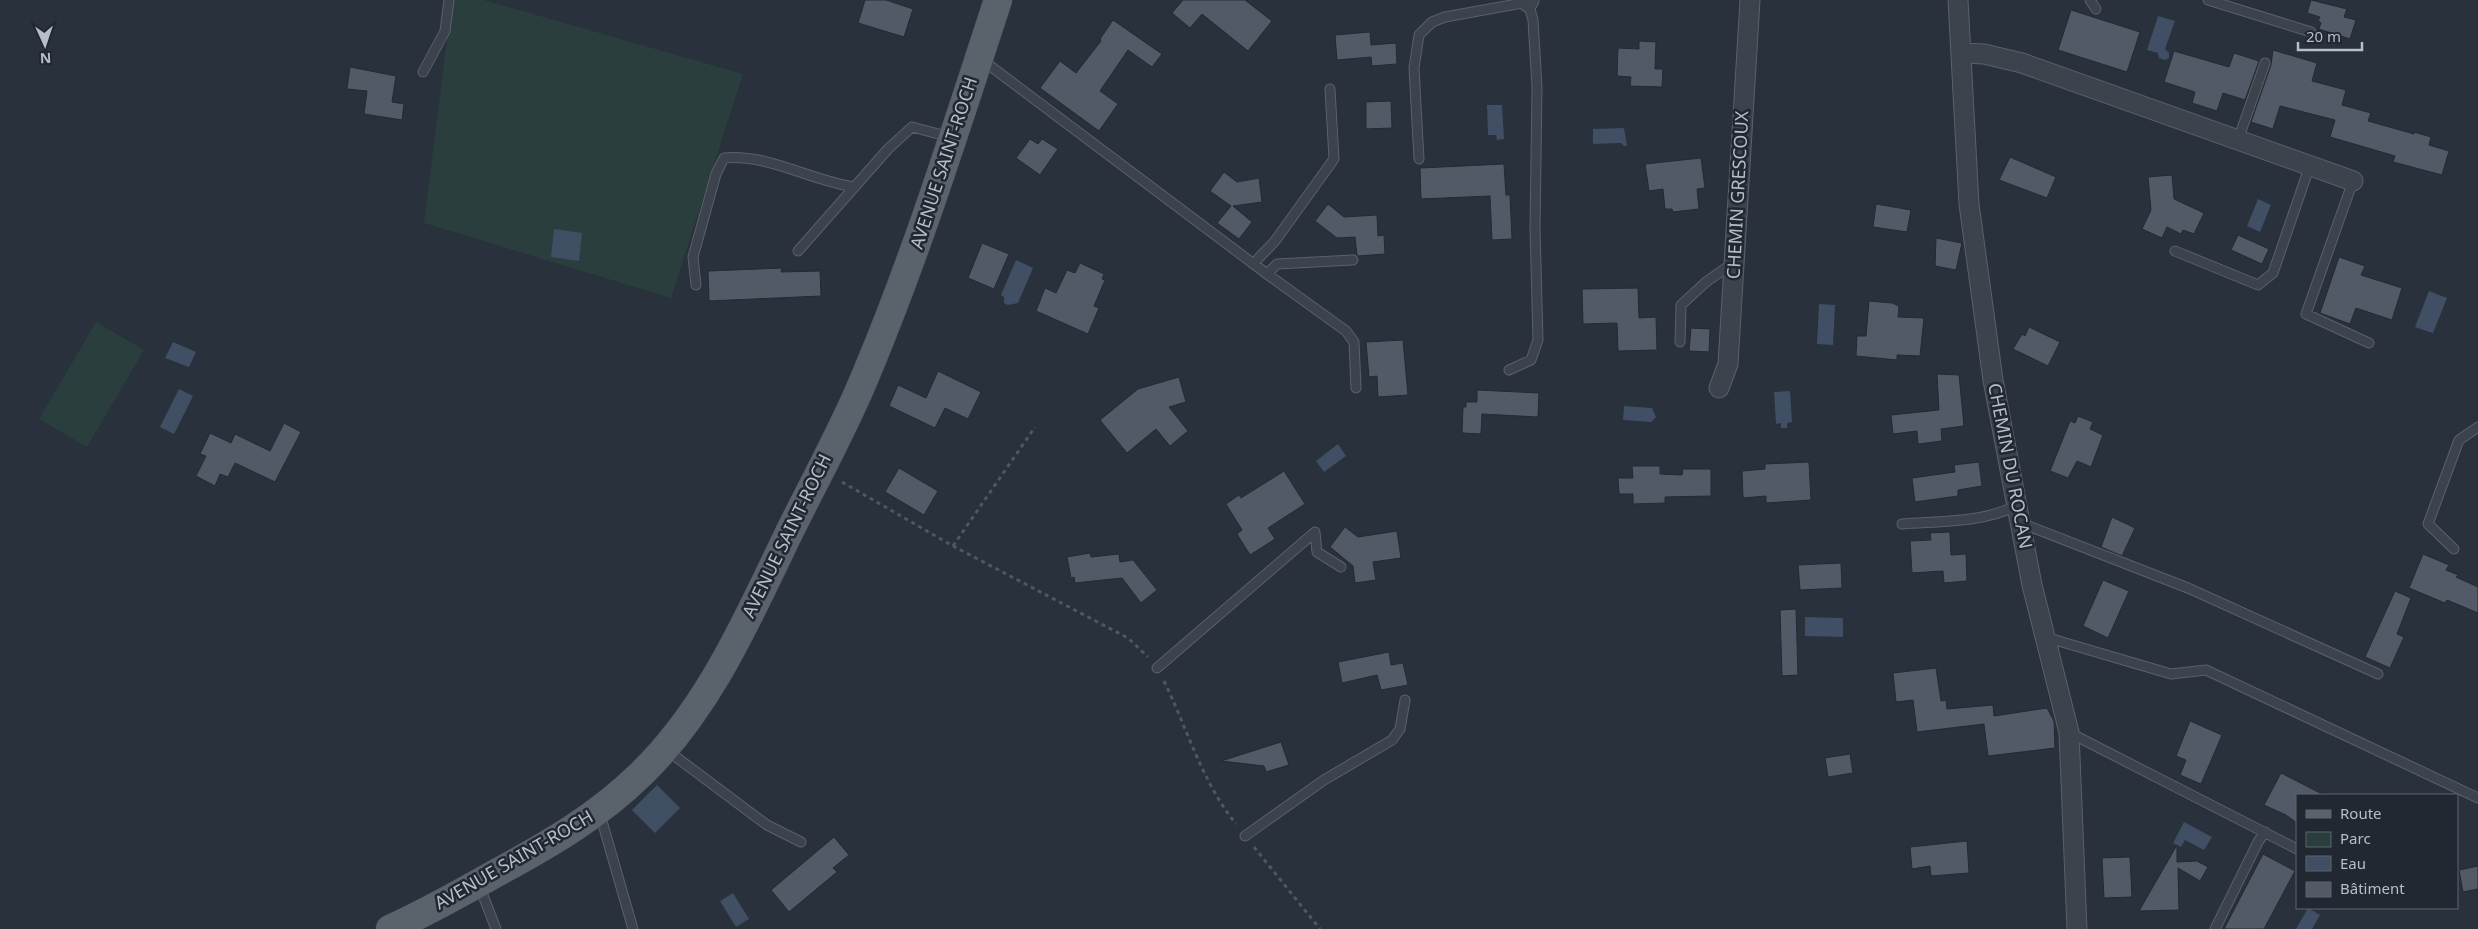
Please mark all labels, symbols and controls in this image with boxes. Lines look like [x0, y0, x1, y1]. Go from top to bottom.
north arrow [20, 20, 70, 70]
scale bar [2298, 20, 2362, 52]
text: 20 m [2306, 26, 2341, 46]
text: N [40, 49, 52, 68]
street label: AVENUE SAINT-ROCH [904, 74, 982, 252]
street label: CHEMIN GRESCOUX [1721, 110, 1753, 280]
street label: CHEMIN DU ROCAN [1983, 381, 2039, 551]
street label: AVENUE SAINT-ROCH [736, 450, 836, 621]
legend [2296, 794, 2458, 909]
text: Route [2340, 803, 2382, 823]
street label: AVENUE SAINT-ROCH [430, 804, 597, 914]
text: Parc [2340, 828, 2371, 848]
text: Eau [2340, 853, 2366, 873]
text: Bâtiment [2340, 878, 2405, 898]

